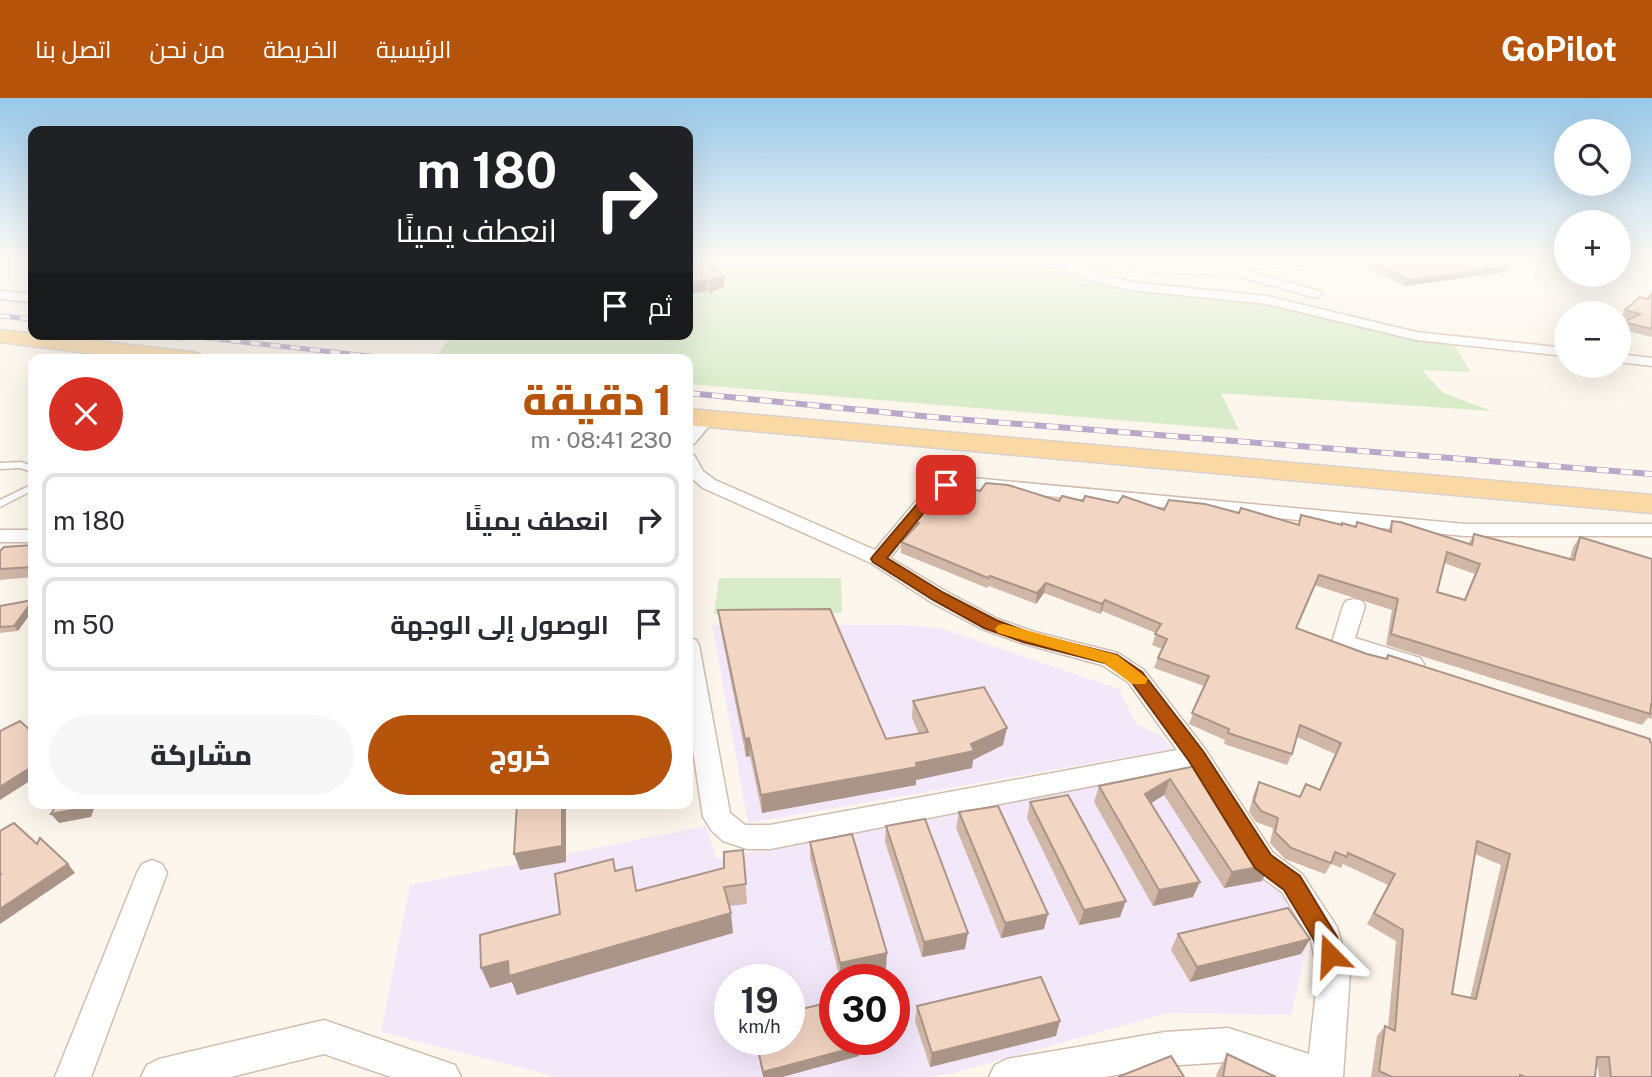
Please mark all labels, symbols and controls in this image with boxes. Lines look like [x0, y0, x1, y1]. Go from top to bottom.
text: GoPilot [1501, 30, 1617, 68]
text: اتصل بنا [35, 35, 112, 63]
text: من نحن [150, 35, 225, 63]
text: الخريطة [263, 35, 338, 63]
text: الرئيسية [376, 35, 451, 63]
map controls [1554, 119, 1631, 378]
button: search [1554, 119, 1631, 196]
text: 180 m [417, 141, 557, 199]
icon: right [581, 154, 672, 245]
button: + [1554, 210, 1631, 287]
text: انعطف يمينًا [396, 212, 557, 249]
icon: arrive [596, 287, 634, 325]
text: ثم [648, 291, 672, 322]
button: − [1554, 301, 1631, 378]
text: 1 دقيقة [522, 375, 672, 424]
button: close [49, 377, 123, 451]
text: 230 m · 08:41 [530, 426, 672, 453]
pin [916, 455, 976, 515]
icon: arrive [927, 466, 965, 504]
icon: right [630, 501, 668, 539]
text: 180 m [53, 505, 125, 536]
text: انعطف يمينًا [465, 505, 609, 536]
icon: arrive [630, 605, 668, 643]
text: 50 m [53, 609, 114, 640]
text: الوصول إلى الوجهة [390, 609, 609, 640]
button: مشاركة [49, 715, 354, 795]
button: خروج [368, 715, 672, 795]
position arrow [1293, 918, 1367, 992]
speed limit sign: 30 [819, 964, 910, 1055]
text: 19 [740, 980, 779, 1021]
text: km/h [738, 1016, 781, 1037]

